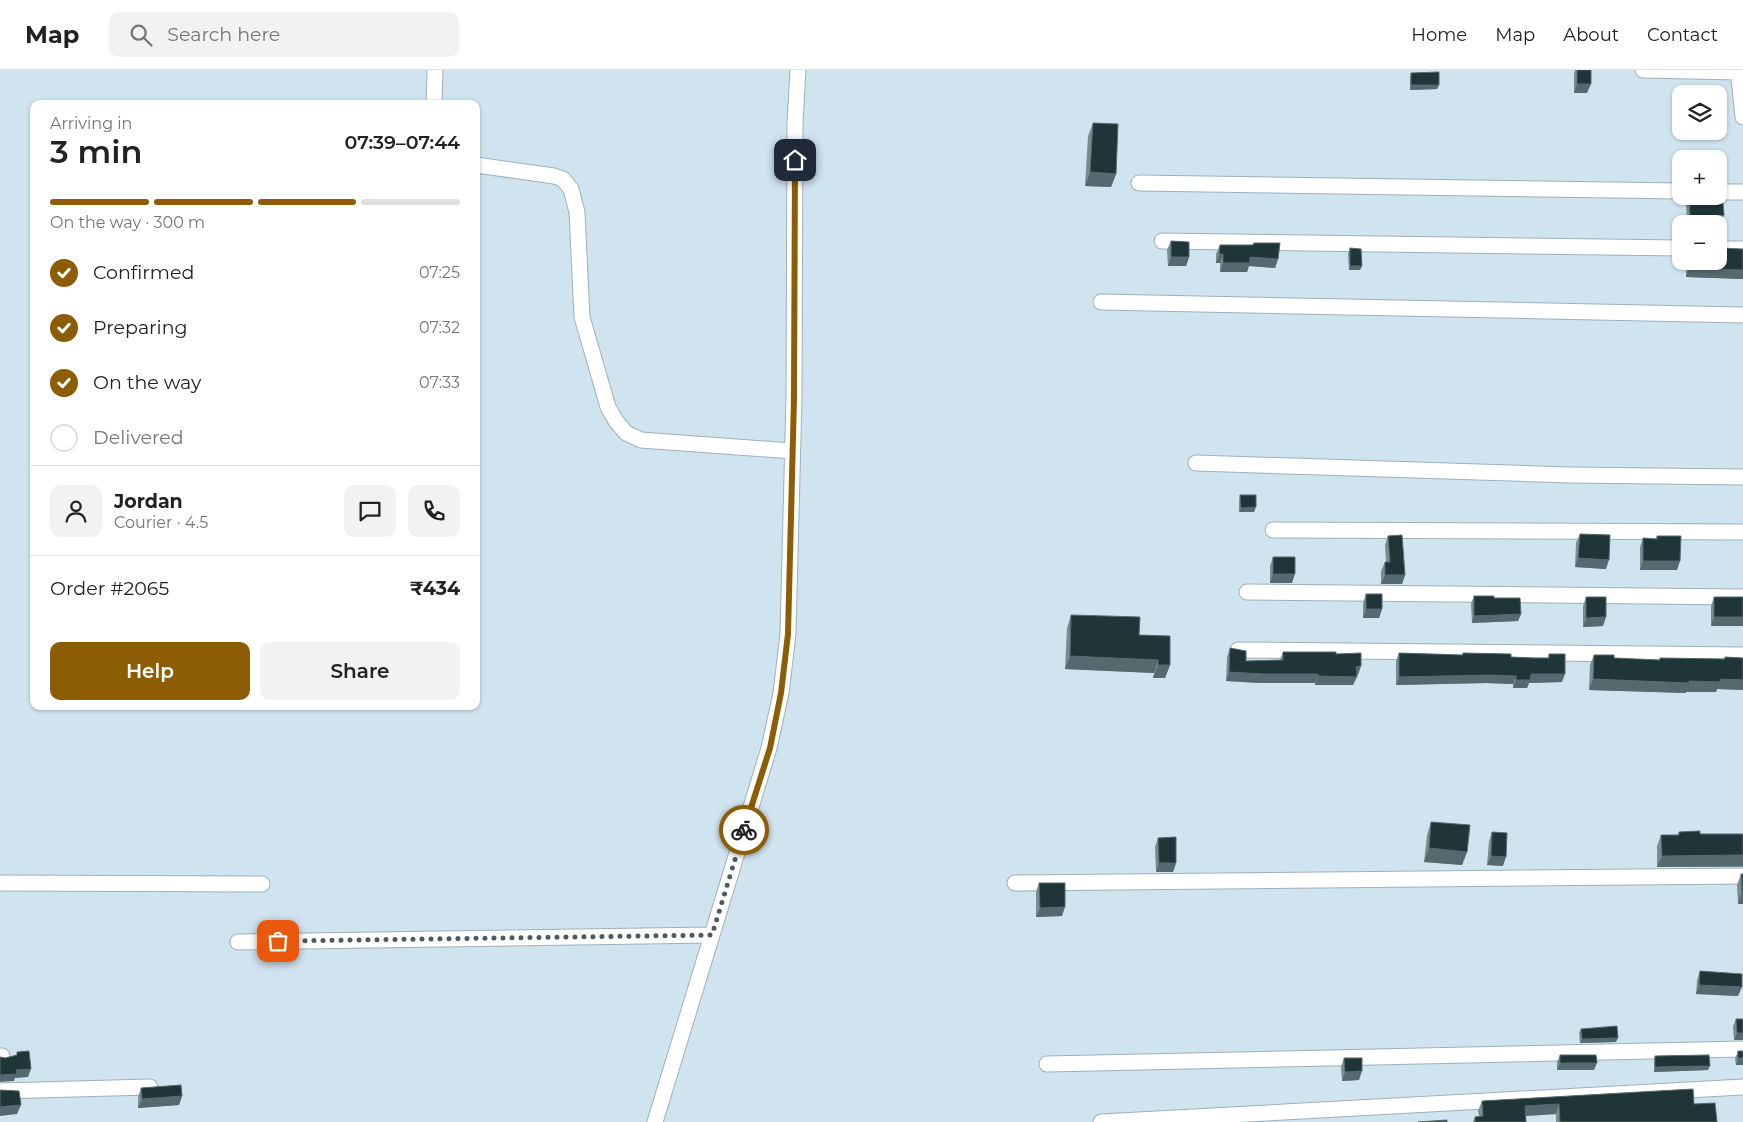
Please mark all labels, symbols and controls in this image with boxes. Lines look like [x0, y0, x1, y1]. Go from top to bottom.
search box [109, 12, 459, 57]
text: Map [25, 20, 79, 49]
icon: search [127, 21, 155, 49]
text: Search here [167, 23, 280, 46]
text: Home [1411, 24, 1467, 46]
text: Map [1495, 24, 1535, 46]
text: About [1563, 24, 1619, 46]
text: Contact [1647, 24, 1718, 46]
map controls [1672, 85, 1727, 270]
button: layers [1672, 85, 1727, 140]
text: Arriving in [50, 114, 132, 133]
text: 07:39–07:44 [345, 131, 460, 154]
text: 3 min [50, 132, 142, 171]
pin [774, 139, 816, 181]
icon: home [781, 146, 809, 174]
button: + [1672, 150, 1727, 205]
text: On the way · 300 m [50, 213, 205, 232]
button: − [1672, 215, 1727, 270]
icon: check [50, 259, 78, 287]
text: Confirmed [93, 261, 194, 284]
text: 07:25 [419, 263, 460, 282]
icon: check [50, 314, 78, 342]
text: Preparing [93, 316, 188, 339]
text: 07:32 [419, 318, 460, 337]
icon: check [50, 369, 78, 397]
text: On the way [93, 371, 201, 394]
text: 07:33 [419, 373, 460, 392]
text: Delivered [93, 426, 184, 449]
button: person [50, 485, 102, 537]
button: chat [344, 485, 396, 537]
button: phone [408, 485, 460, 537]
text: Jordan [114, 490, 183, 513]
text: Courier · 4.5 [114, 513, 208, 532]
text: Order #2065 [50, 577, 169, 600]
text: ₹434 [410, 577, 460, 600]
button: Help [50, 642, 250, 700]
button: Share [260, 642, 460, 700]
courier [719, 805, 769, 855]
icon: bike [730, 816, 758, 844]
pin [257, 920, 299, 962]
icon: bag [264, 927, 292, 955]

